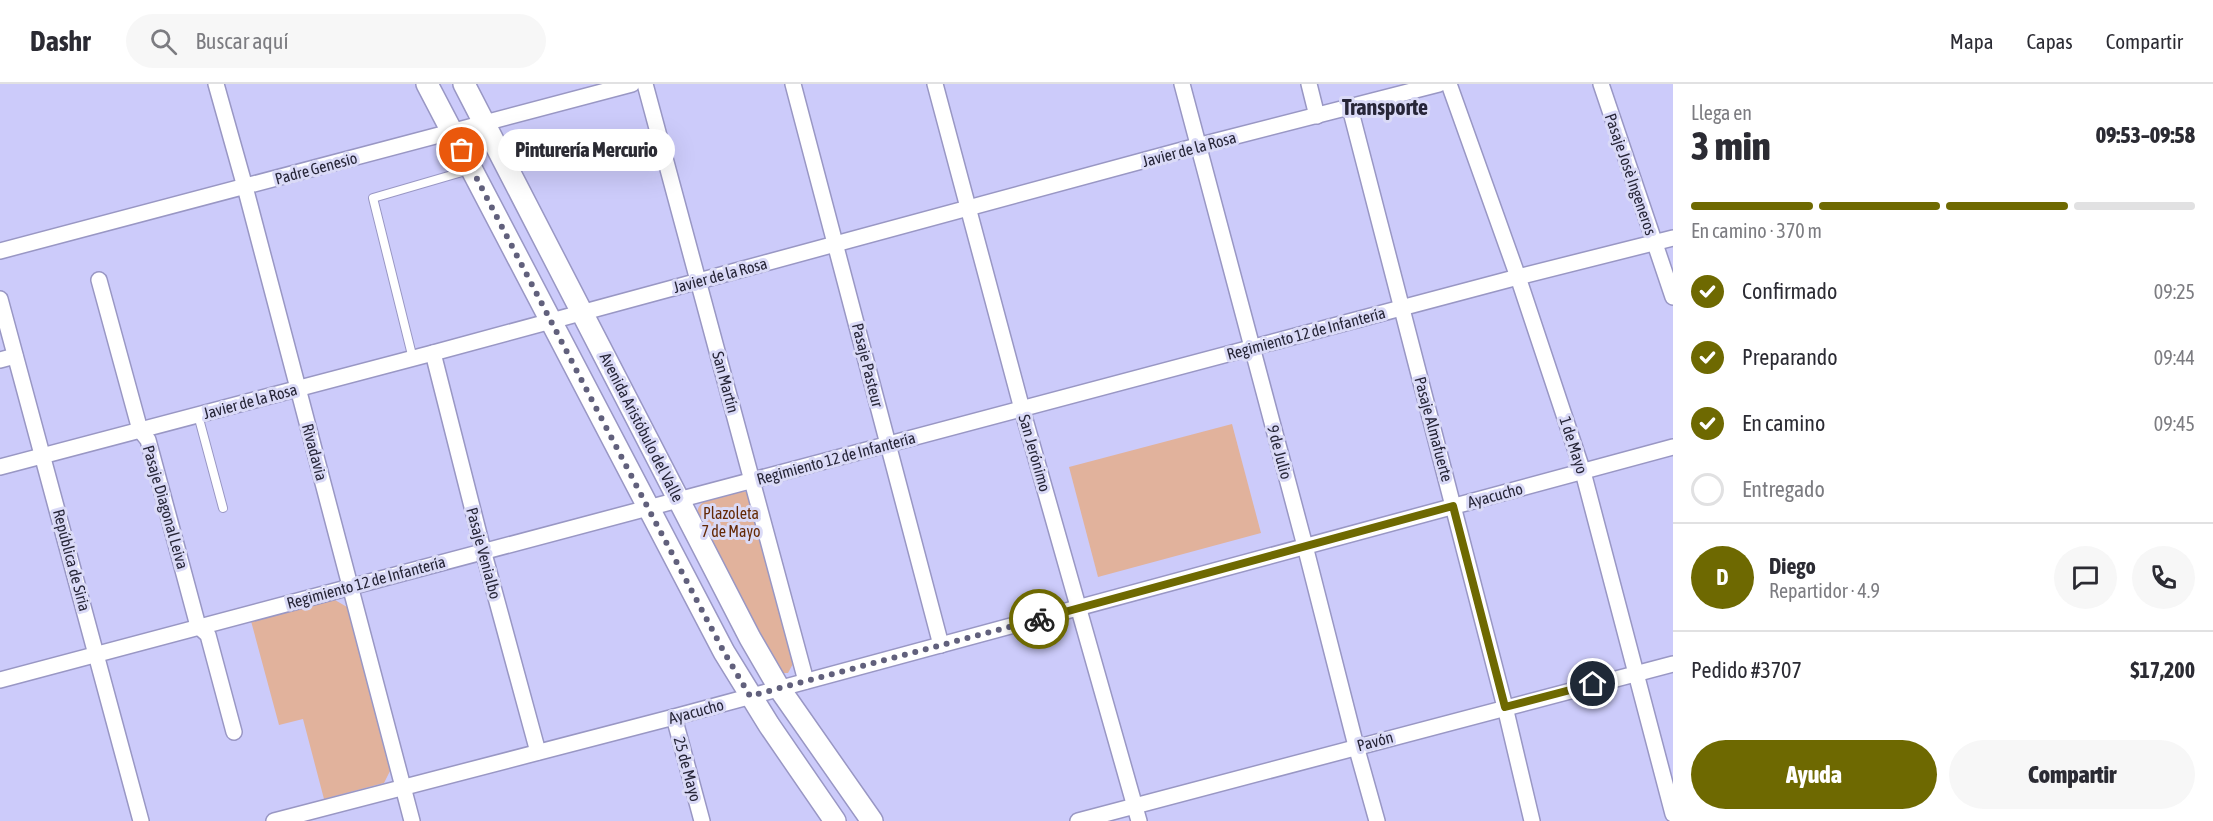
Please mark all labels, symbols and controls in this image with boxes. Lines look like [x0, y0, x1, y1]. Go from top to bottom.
search box [126, 14, 546, 68]
text: Dashr [30, 25, 90, 57]
icon: search [147, 25, 180, 58]
text: Buscar aquí [195, 28, 288, 54]
text: Mapa [1950, 29, 1993, 53]
text: Capas [2026, 29, 2073, 53]
text: Compartir [2106, 29, 2183, 53]
district label: Transporte [1342, 94, 1428, 120]
text: Llega en [1691, 101, 1752, 124]
street label: Pasaje Josè Ingeneros [1601, 111, 1660, 238]
text: 09:53–09:58 [2096, 122, 2195, 148]
pin [436, 124, 487, 175]
text: 3 min [1691, 124, 1771, 168]
street label: Javier de la Rosa [1140, 128, 1238, 170]
callout: Pinturería Mercurio [498, 129, 675, 171]
icon: bag [445, 133, 478, 166]
text: Pinturería Mercurio [515, 138, 658, 161]
street label: Padre Genesio [273, 148, 359, 188]
text: En camino · 370 m [1691, 219, 1822, 242]
street label: Javier de la Rosa [671, 254, 769, 296]
icon: check [1691, 275, 1724, 308]
text: Confirmado [1742, 278, 1837, 304]
text: 09:25 [2154, 280, 2195, 303]
street label: Regimiento 12 de Infantería [1225, 303, 1388, 364]
street label: Pasaje Pasteur [848, 321, 887, 409]
icon: check [1691, 341, 1724, 374]
text: Preparando [1742, 344, 1838, 370]
text: 09:44 [2154, 346, 2195, 369]
street label: Avenida Aristóbulo del Valle [597, 349, 687, 505]
street label: San Martín [709, 349, 743, 415]
street label: Pasaje Almafuerte [1410, 375, 1457, 484]
street label: Javier de la Rosa [201, 380, 299, 422]
icon: check [1691, 407, 1724, 440]
text: En camino [1742, 410, 1825, 436]
street label: San Jerónimo [1015, 412, 1055, 494]
text: 09:45 [2154, 412, 2195, 435]
street label: 1 de Mayo [1555, 414, 1592, 476]
street label: Rivadavia [299, 422, 331, 482]
street label: 9 de Julio [1264, 423, 1296, 481]
street label: Regimiento 12 de Infantería [755, 428, 918, 489]
street label: Pasaje Diagonal Leiva [139, 443, 192, 571]
text: Entregado [1742, 476, 1825, 502]
street label: Ayacucho [1465, 479, 1525, 512]
park label: Plazoleta 7 de Mayo [702, 504, 760, 541]
street label: Pasaje Venialbo [462, 505, 505, 601]
street label: República de Siria [49, 507, 94, 613]
button: chat [2054, 546, 2117, 609]
button: phone [2132, 546, 2195, 609]
street label: Regimiento 12 de Infantería [285, 552, 448, 613]
text: Diego [1769, 553, 1816, 579]
text: D [1716, 564, 1729, 590]
text: Repartidor · 4.9 [1769, 579, 1880, 602]
courier [1009, 589, 1069, 649]
icon: bike [1023, 603, 1056, 636]
text: Pedido #3707 [1691, 657, 1802, 683]
text: $17,200 [2130, 657, 2195, 683]
pin [1567, 658, 1618, 709]
icon: home [1576, 667, 1609, 700]
street label: Ayacucho [666, 695, 726, 728]
street label: Pavón [1355, 728, 1395, 754]
street label: 25 de Mayo [670, 735, 705, 804]
button: Ayuda [1691, 740, 1937, 809]
button: Compartir [1949, 740, 2195, 809]

